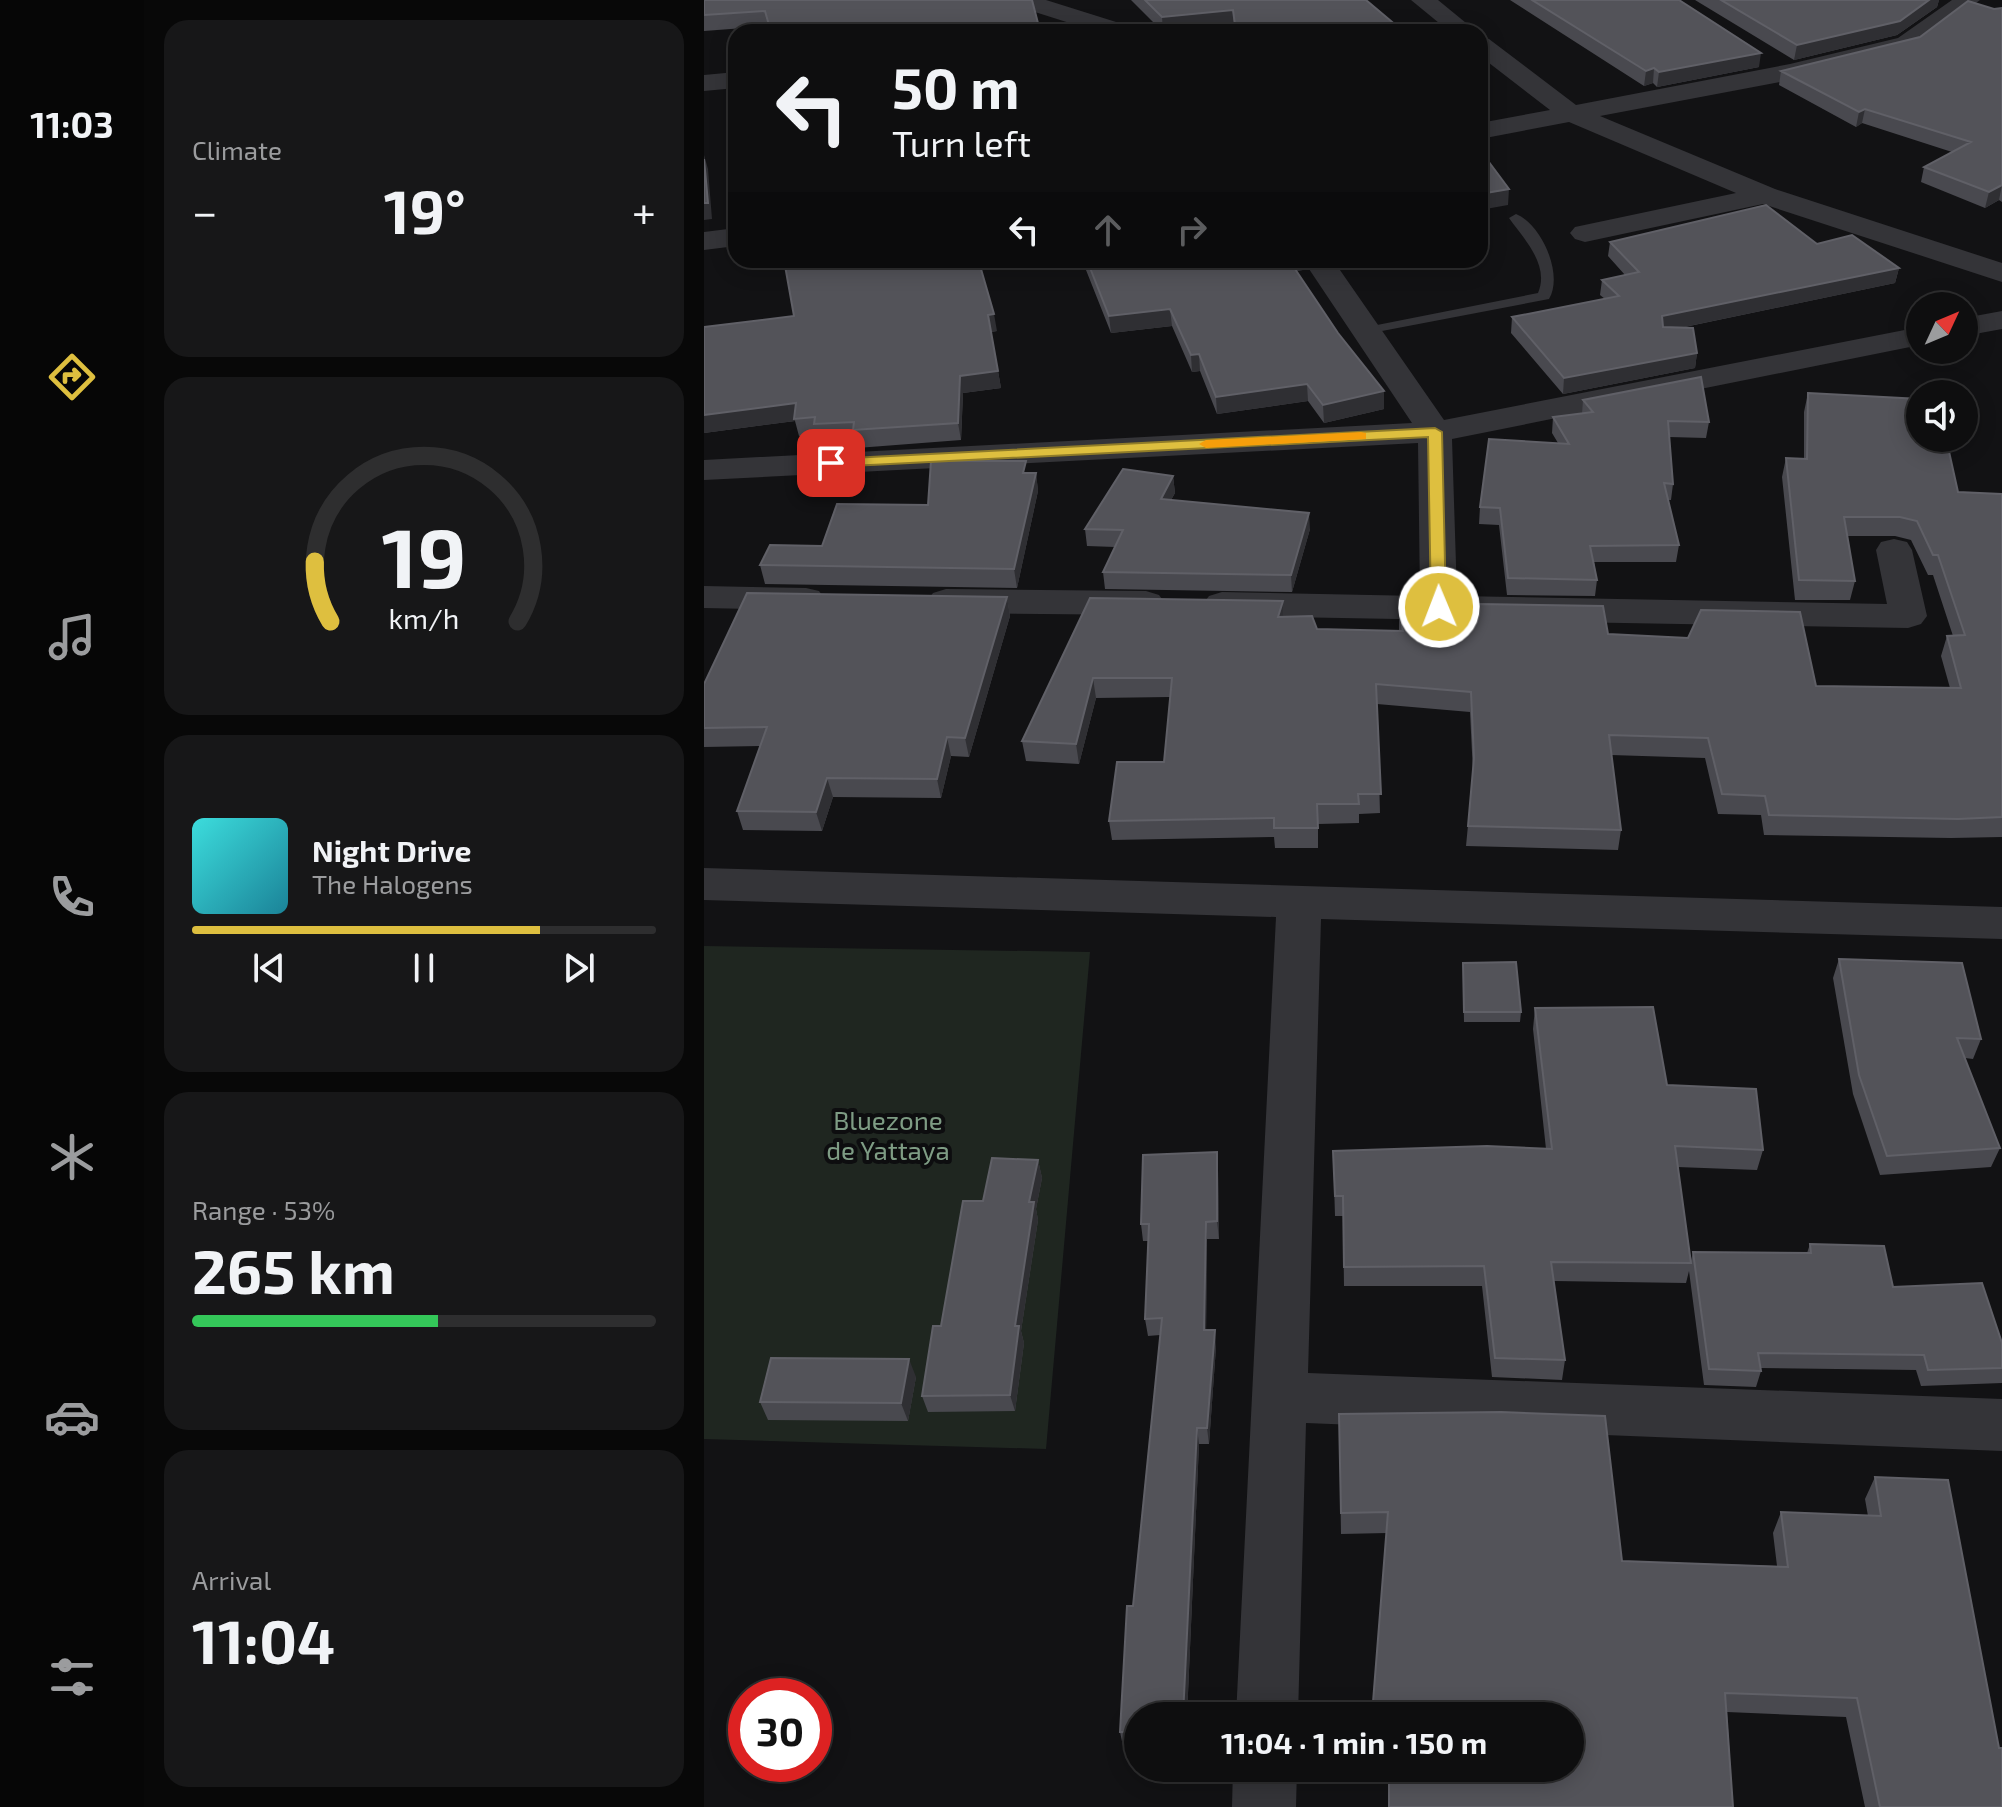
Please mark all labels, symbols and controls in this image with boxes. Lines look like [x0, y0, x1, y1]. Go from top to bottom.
text: 50 m [892, 53, 1020, 120]
icon: left [760, 56, 864, 160]
text: 11:03 [30, 102, 114, 145]
text: Turn left [892, 121, 1031, 164]
text: Climate [192, 134, 282, 165]
text: 19° [384, 174, 466, 246]
text: − [192, 184, 218, 237]
text: + [632, 184, 656, 237]
icon: left [1002, 208, 1046, 252]
icon: ahead [1086, 208, 1130, 252]
icon: right [1170, 208, 1214, 252]
north arrow [1906, 292, 1978, 364]
map controls [1906, 292, 1978, 452]
icon: directions [44, 349, 100, 405]
button: sound [1906, 380, 1978, 452]
pin [797, 429, 865, 497]
icon: arrive [809, 441, 853, 485]
text: 19 [381, 505, 467, 605]
position arrow [1397, 565, 1481, 649]
text: km/h [389, 600, 459, 635]
icon: music [44, 609, 100, 665]
text: Night Drive [312, 832, 471, 868]
text: The Halogens [312, 868, 473, 899]
icon: phone [44, 869, 100, 925]
icon: previous [247, 946, 291, 990]
icon: pause [402, 946, 446, 990]
icon: next [557, 946, 601, 990]
park label: Bluezone de Yattaya [826, 1104, 950, 1165]
icon: climate [44, 1129, 100, 1185]
text: Range · 53% [192, 1194, 335, 1225]
text: 265 km [192, 1234, 395, 1306]
icon: car [44, 1389, 100, 1445]
text: Arrival [192, 1564, 271, 1595]
text: 11:04 [192, 1604, 335, 1676]
icon: filters [44, 1649, 100, 1705]
speed limit sign: 30 [728, 1678, 832, 1782]
text: 11:04 · 1 min · 150 m [1221, 1724, 1487, 1760]

